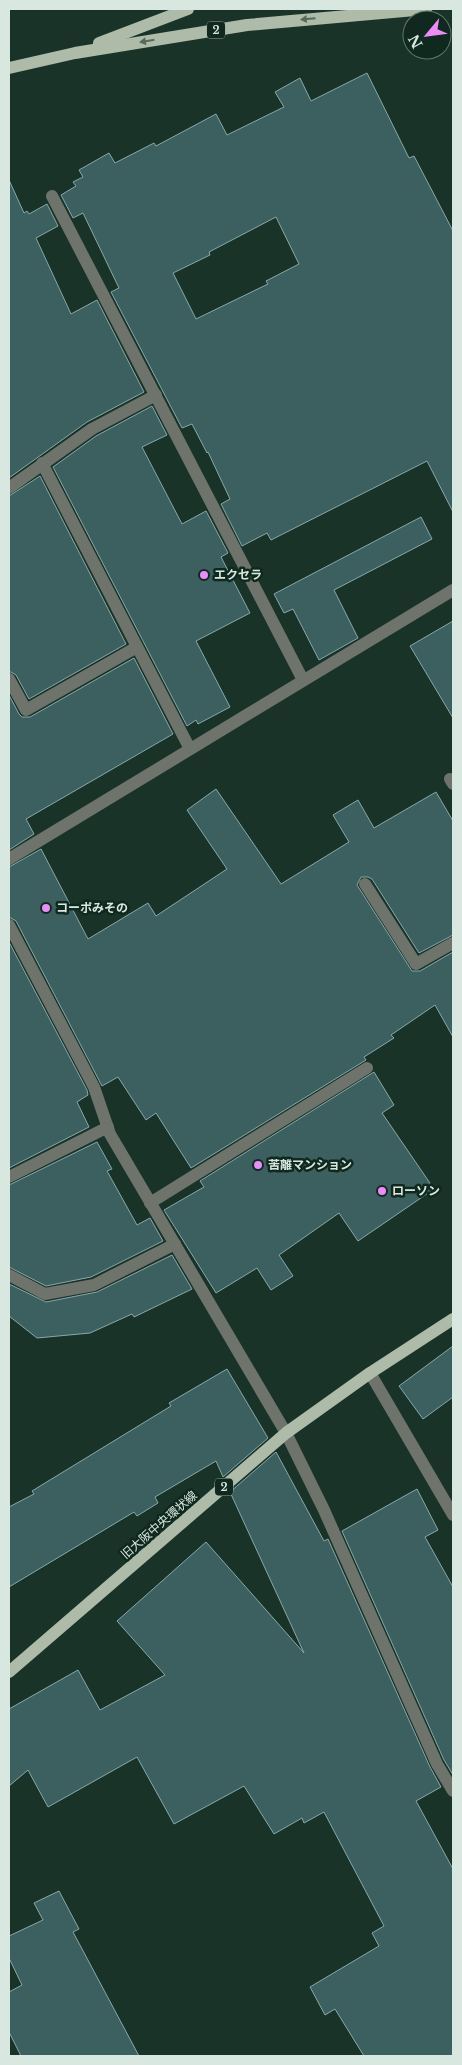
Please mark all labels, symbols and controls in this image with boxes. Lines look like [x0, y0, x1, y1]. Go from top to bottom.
north arrow [402, 10, 452, 60]
one-way arrow [300, 15, 316, 23]
road number: 2 [207, 22, 225, 38]
text: N [405, 31, 427, 51]
one-way arrow [139, 37, 155, 45]
place label: エクセラ [214, 567, 262, 582]
marker: エクセラ [198, 569, 210, 581]
place label: コーポみその [56, 900, 128, 915]
marker: コーポみその [40, 902, 52, 914]
place label: 苦離マンション [268, 1157, 352, 1172]
marker: 苦離マンション [252, 1159, 264, 1171]
place label: ローソン [392, 1183, 440, 1198]
marker: ローソン [376, 1185, 388, 1197]
road number: 2 [215, 1478, 233, 1495]
street label: 旧大阪中央環状線 [118, 1487, 200, 1562]

